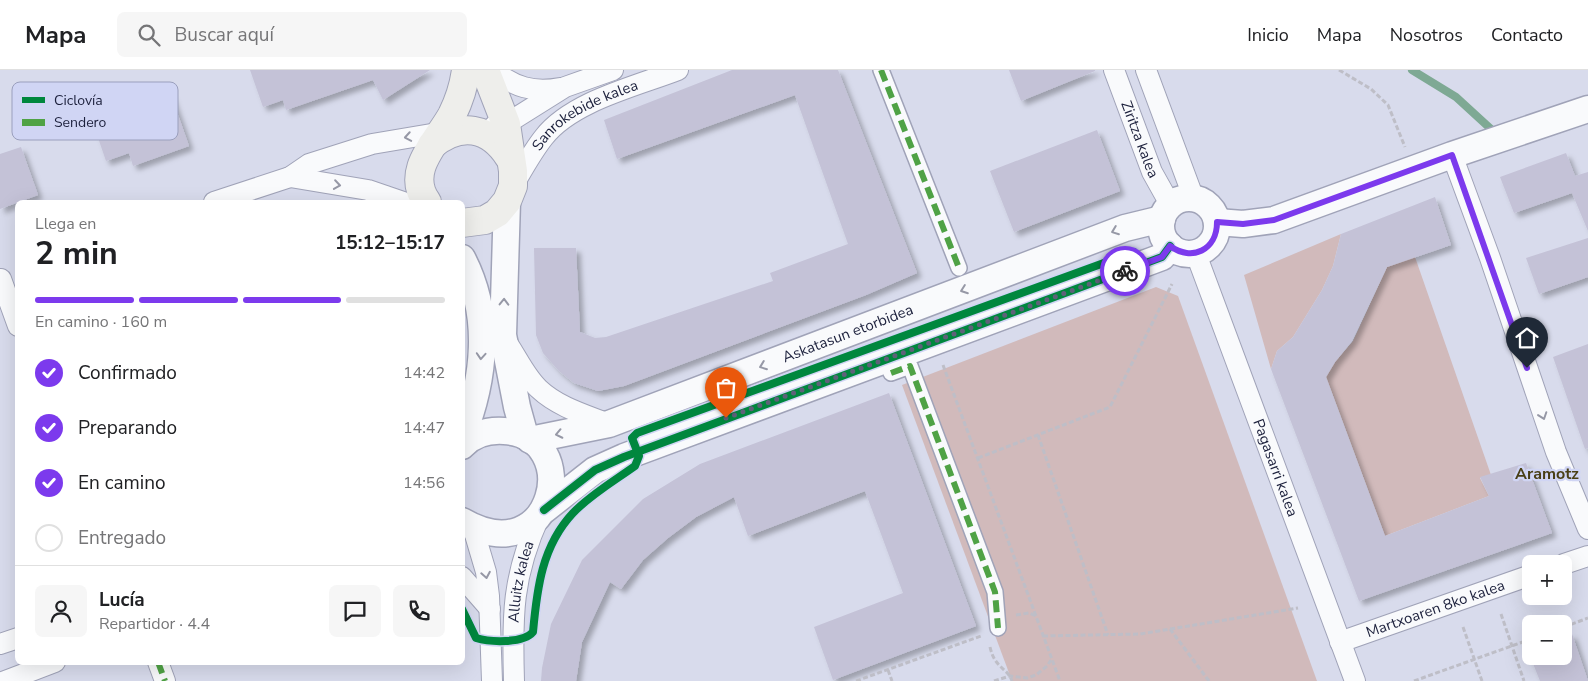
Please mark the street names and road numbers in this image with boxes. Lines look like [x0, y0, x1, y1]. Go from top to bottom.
street label: Sanrokebide kalea [527, 75, 641, 155]
street label: Ziritza kalea [1116, 98, 1163, 182]
street label: Askatasun etorbidea [779, 299, 916, 367]
street label: Pagasarri kalea [1248, 416, 1303, 519]
street label: Alluitz kalea [504, 538, 539, 623]
street label: Martxoaren 8ko kalea [1363, 575, 1507, 642]

